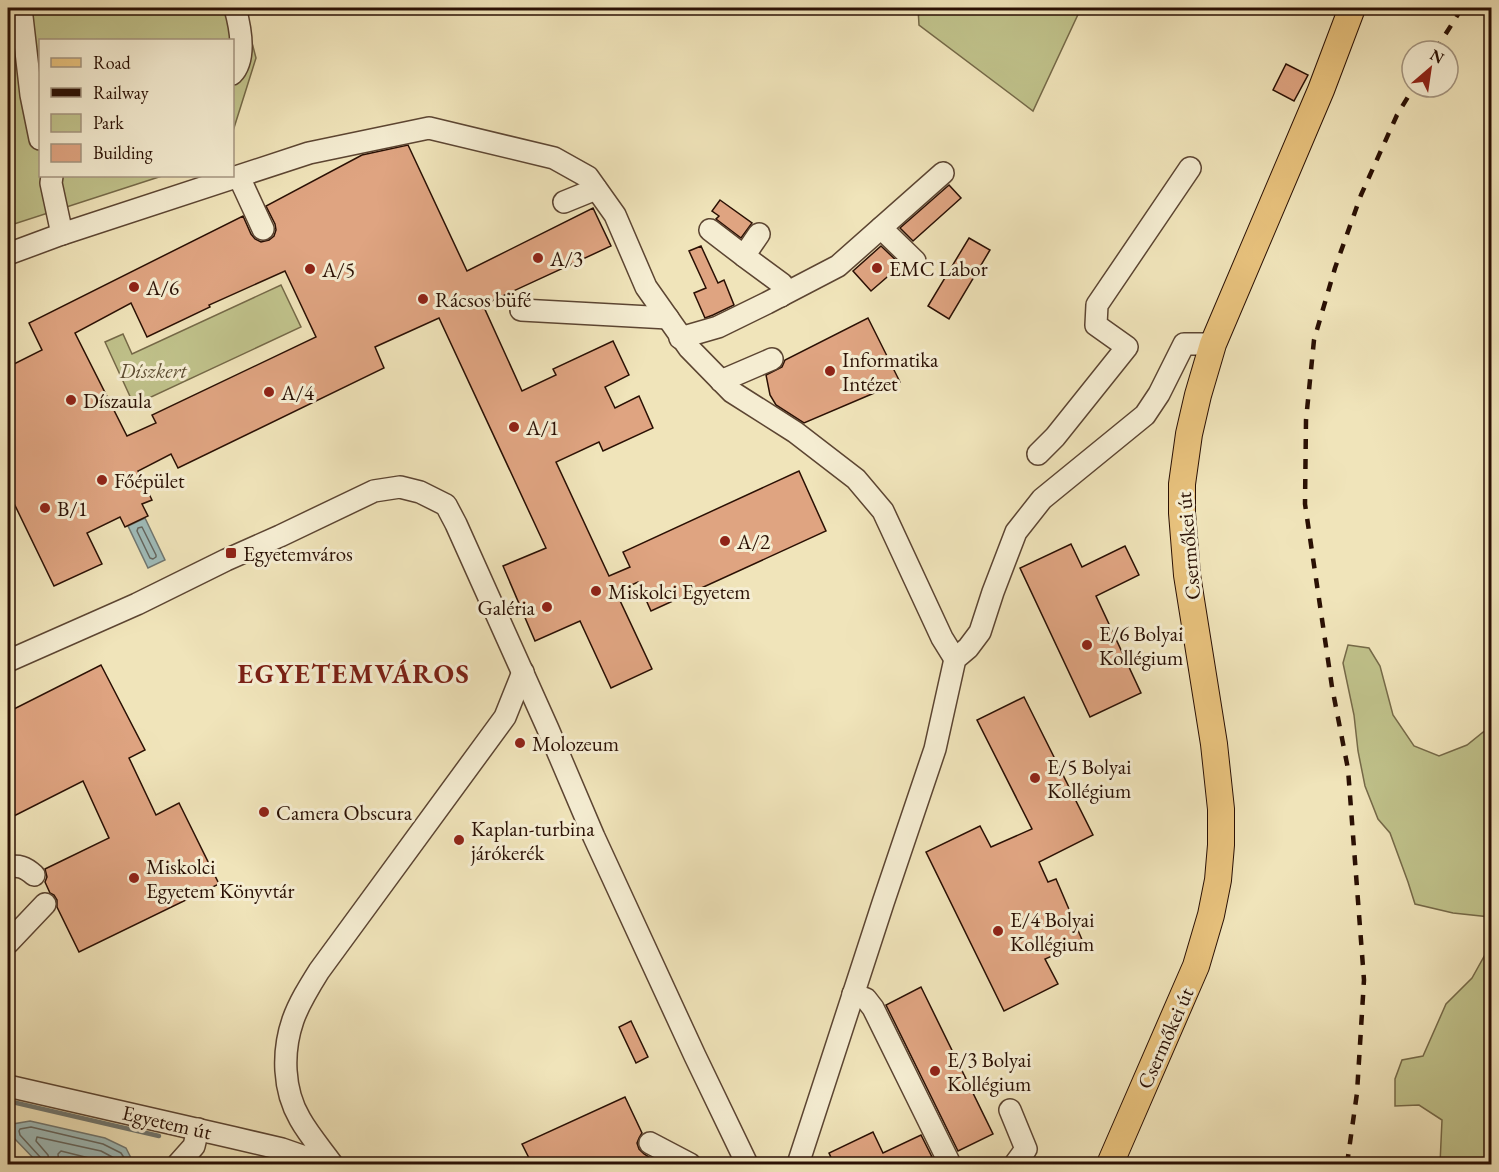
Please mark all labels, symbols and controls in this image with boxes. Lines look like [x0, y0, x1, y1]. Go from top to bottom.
legend [39, 39, 234, 177]
north arrow [1400, 39, 1460, 99]
text: N [1426, 44, 1448, 69]
text: Road [93, 51, 132, 74]
text: Railway [93, 81, 149, 104]
text: Park [93, 111, 124, 134]
text: Building [93, 141, 153, 164]
place label: A/3 [549, 245, 583, 272]
marker: A/3 [531, 251, 545, 265]
place label: EMC Labor [889, 255, 988, 282]
place label: A/5 [321, 256, 355, 283]
marker: EMC Labor [870, 261, 884, 275]
marker: A/5 [303, 262, 317, 276]
place label: A/6 [145, 274, 179, 301]
marker: A/6 [127, 280, 141, 294]
place label: Rácsos büfé [435, 286, 531, 313]
marker: Rácsos büfé [416, 292, 430, 306]
place label: Informatika Intézet [842, 346, 939, 397]
park label: Díszkert [118, 357, 187, 384]
marker: Informatika Intézet [823, 364, 837, 378]
place label: A/4 [280, 379, 315, 406]
marker: A/4 [262, 385, 276, 399]
place label: Díszaula [83, 387, 152, 414]
marker: Díszaula [64, 393, 78, 407]
place label: A/1 [525, 414, 559, 441]
marker: A/1 [507, 420, 521, 434]
place label: Főépület [114, 467, 185, 494]
marker: Főépület [95, 473, 109, 487]
street label: Csermőkei út [1170, 490, 1206, 601]
place label: B/1 [57, 495, 88, 522]
marker: B/1 [38, 501, 52, 515]
place label: A/2 [736, 528, 770, 555]
marker: A/2 [718, 534, 732, 548]
place label: Egyetemváros [243, 540, 353, 567]
marker: Egyetemváros [224, 546, 238, 560]
place label: Miskolci Egyetem [608, 578, 751, 605]
marker: Miskolci Egyetem [589, 584, 603, 598]
place label: Galéria [478, 594, 536, 621]
marker: Galéria [540, 600, 554, 614]
place label: E/6 Bolyai Kollégium [1099, 620, 1183, 671]
marker: E/6 Bolyai Kollégium [1080, 638, 1094, 652]
district label: EGYETEMVÁROS [238, 656, 470, 691]
place label: Molozeum [532, 730, 619, 757]
marker: Molozeum [513, 736, 527, 750]
place label: E/5 Bolyai Kollégium [1047, 753, 1131, 804]
marker: E/5 Bolyai Kollégium [1028, 771, 1042, 785]
place label: Camera Obscura [276, 799, 413, 826]
marker: Camera Obscura [257, 805, 271, 819]
place label: Kaplan-turbina járókerék [470, 815, 595, 866]
marker: Kaplan-turbina járókerék [452, 833, 466, 847]
place label: Miskolci Egyetem Könyvtár [146, 853, 295, 904]
marker: Miskolci Egyetem Könyvtár [127, 871, 141, 885]
place label: E/4 Bolyai Kollégium [1010, 906, 1094, 957]
marker: E/4 Bolyai Kollégium [991, 924, 1005, 938]
street label: Csermőkei út [1131, 983, 1200, 1093]
place label: E/3 Bolyai Kollégium [947, 1046, 1031, 1097]
marker: E/3 Bolyai Kollégium [928, 1064, 942, 1078]
street label: Egyetem út [120, 1099, 215, 1145]

